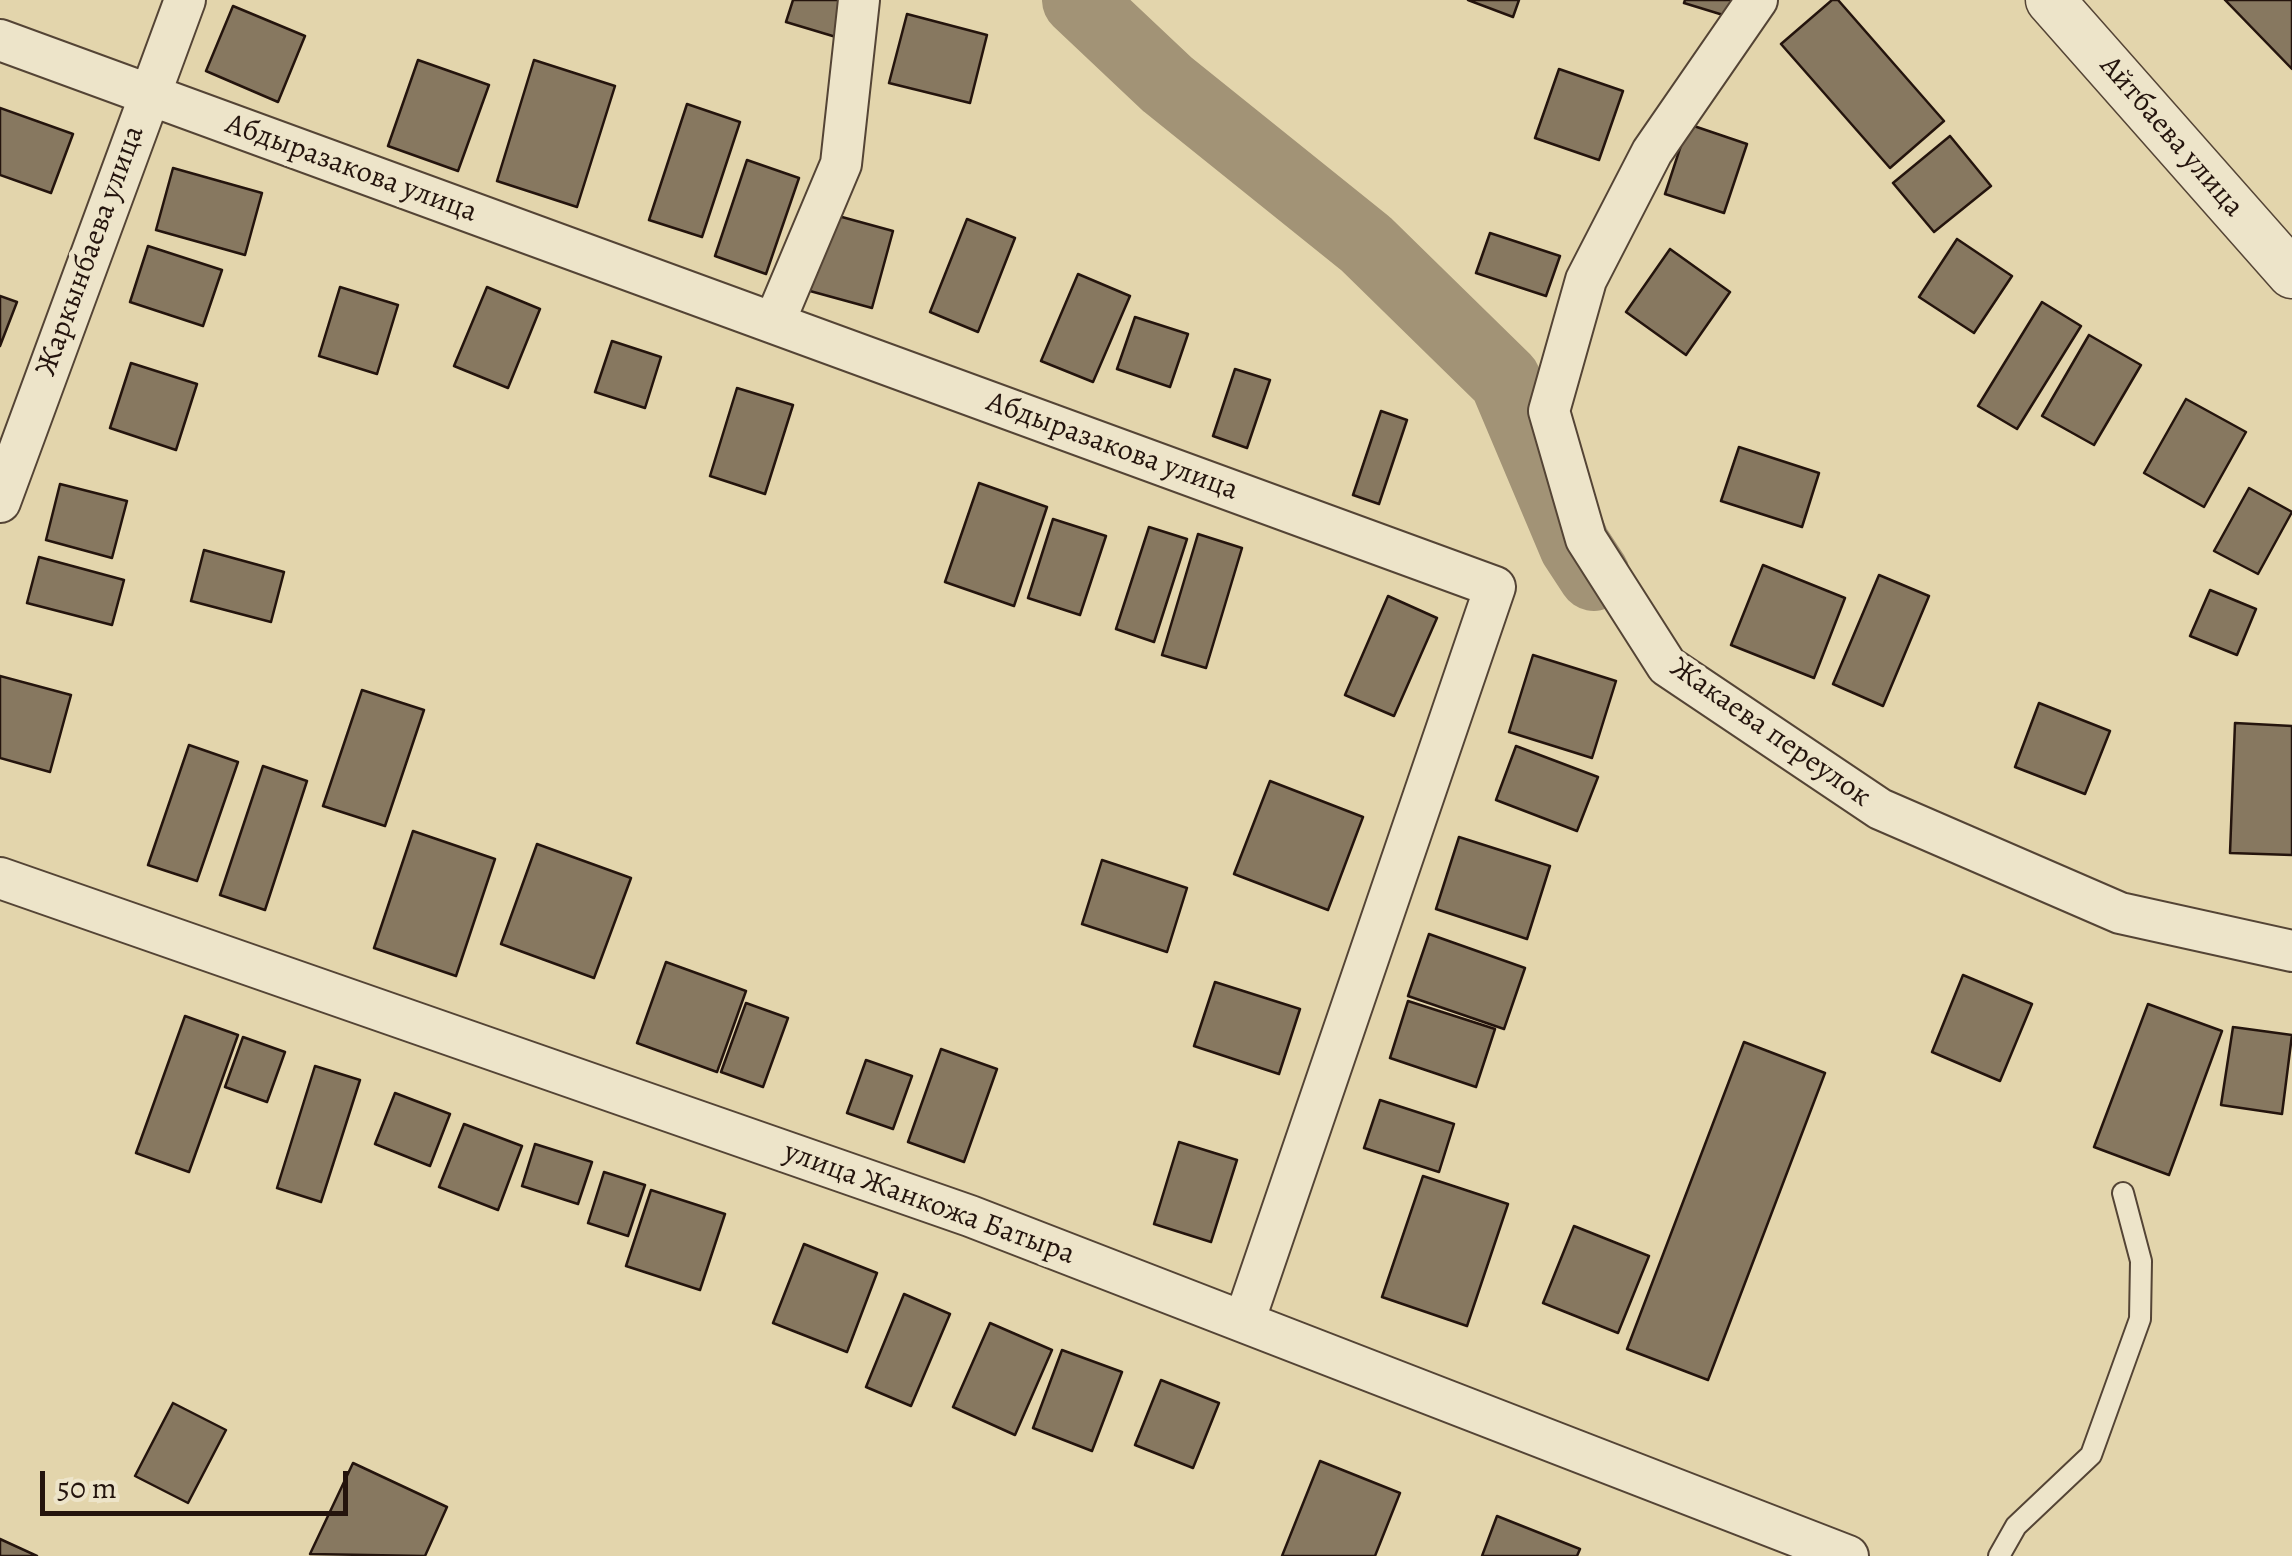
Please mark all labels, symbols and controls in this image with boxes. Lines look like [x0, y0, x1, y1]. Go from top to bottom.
street label: Айтбаева улица [2091, 49, 2251, 225]
street label: Абдыразакова улица [220, 107, 482, 231]
street label: Жаркынбаева улица [29, 121, 153, 381]
street label: Абдыразакова улица [981, 385, 1243, 509]
street label: Жакаева переулок [1663, 650, 1877, 816]
street label: улица Жанкожа Батыра [779, 1135, 1079, 1273]
scale bar [45, 1451, 352, 1513]
text: 50 m [57, 1468, 117, 1508]

